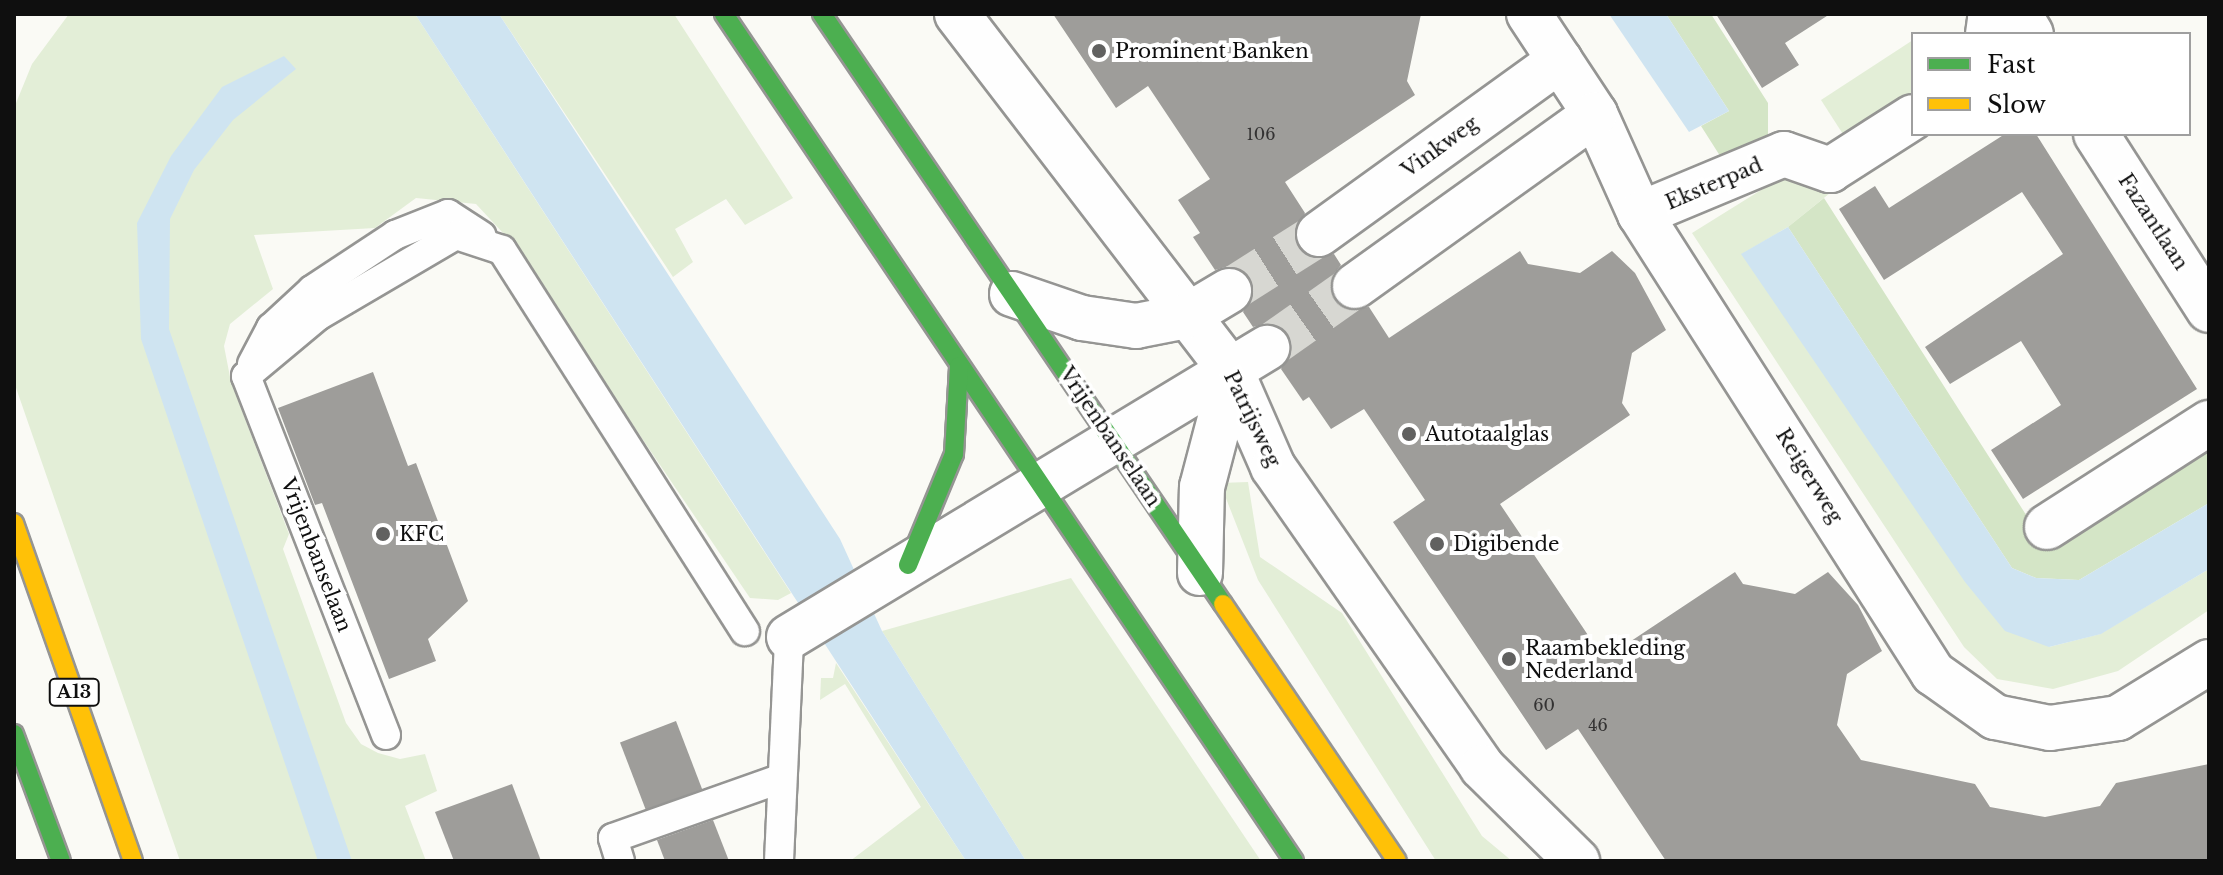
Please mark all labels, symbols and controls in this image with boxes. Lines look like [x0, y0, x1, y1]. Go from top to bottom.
legend [1911, 32, 2191, 136]
place label: Prominent Banken [1115, 39, 1309, 63]
marker: Prominent Banken [1090, 42, 1108, 60]
text: Fast [1987, 50, 2035, 79]
text: Slow [1987, 90, 2046, 119]
street label: Vinkweg [1397, 111, 1483, 183]
house number: 106 [1247, 124, 1275, 144]
street label: Eksterpad [1662, 153, 1766, 215]
street label: Fazantlaan [2113, 169, 2193, 275]
street label: Vrijenbanselaan [1054, 363, 1166, 511]
street label: Patrijsweg [1218, 367, 1286, 471]
place label: Autotaalglas [1425, 422, 1549, 446]
street label: Reigerweg [1770, 424, 1848, 528]
marker: Autotaalglas [1400, 425, 1418, 443]
street label: Vrijenbanselaan [276, 475, 356, 635]
place label: KFC [399, 522, 444, 546]
marker: KFC [374, 525, 392, 543]
place label: Digibende [1453, 532, 1560, 556]
marker: Digibende [1428, 535, 1446, 553]
place label: Raambekleding Nederland [1525, 636, 1685, 683]
marker: Raambekleding Nederland [1500, 650, 1518, 668]
road number: A13 [48, 678, 100, 706]
house number: 60 [1533, 695, 1555, 715]
house number: 46 [1588, 715, 1608, 735]

